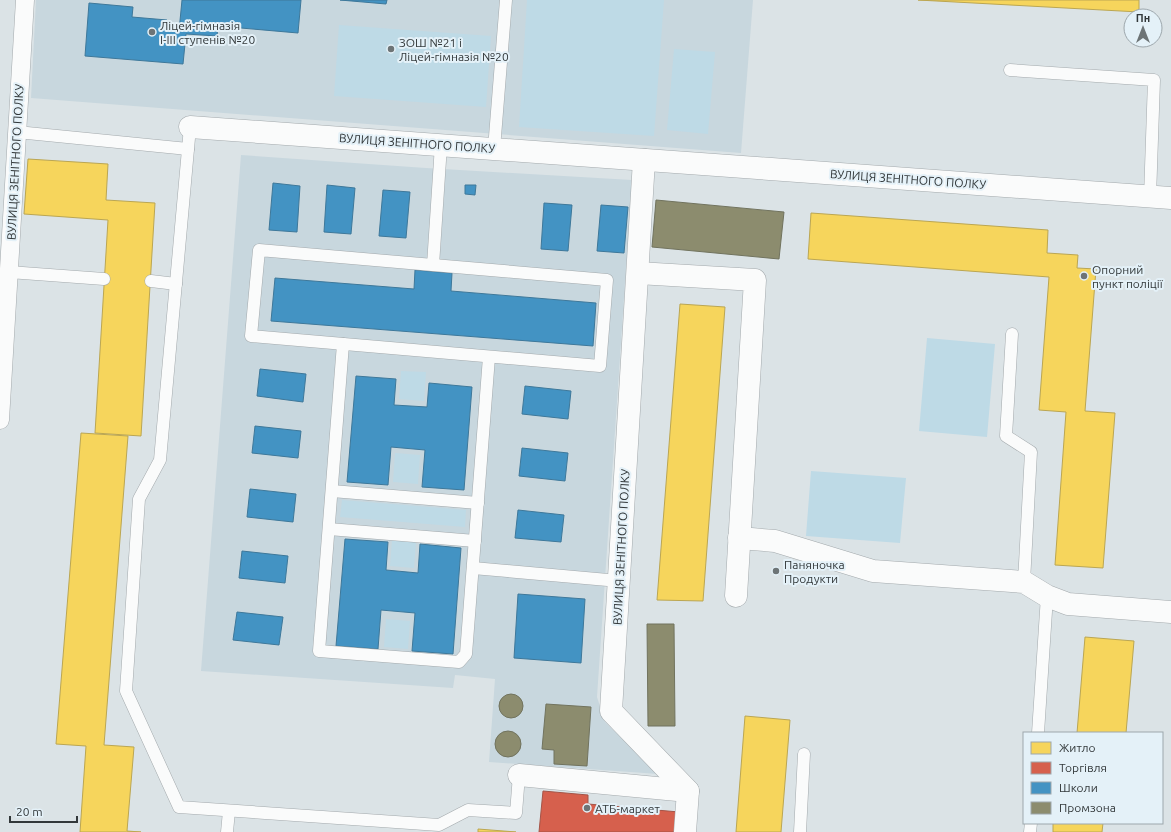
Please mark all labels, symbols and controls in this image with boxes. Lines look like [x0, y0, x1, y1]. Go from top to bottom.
north arrow [1123, 8, 1163, 48]
text: Пн [1136, 12, 1150, 24]
place label: Ліцей-гімназія I-III ступенів №20 [160, 19, 255, 46]
marker: Ліцей-гімназія I-III ступенів №20 [147, 27, 157, 37]
place label: ЗОШ №21 і Ліцей-гімназія №20 [399, 36, 509, 63]
marker: ЗОШ №21 і Ліцей-гімназія №20 [386, 44, 396, 54]
street label: ВУЛИЦЯ ЗЕНІТНОГО ПОЛКУ [4, 83, 26, 240]
street label: ВУЛИЦЯ ЗЕНІТНОГО ПОЛКУ [339, 131, 496, 155]
street label: ВУЛИЦЯ ЗЕНІТНОГО ПОЛКУ [830, 167, 987, 191]
place label: Опорний пункт поліції [1092, 263, 1164, 290]
marker: Опорний пункт поліції [1079, 271, 1089, 281]
street label: ВУЛИЦЯ ЗЕНІТНОГО ПОЛКУ [610, 468, 632, 625]
place label: Паняночка Продукти [784, 558, 845, 585]
marker: Паняночка Продукти [771, 566, 781, 576]
legend [1023, 732, 1163, 824]
text: Житло [1059, 741, 1096, 754]
text: Торгівля [1059, 761, 1107, 774]
text: Школи [1059, 781, 1098, 794]
scale bar [10, 798, 77, 824]
text: Промзона [1059, 801, 1116, 814]
place label: АТБ-маркет [595, 802, 660, 815]
marker: АТБ-маркет [582, 803, 592, 813]
text: 20 m [16, 805, 43, 818]

